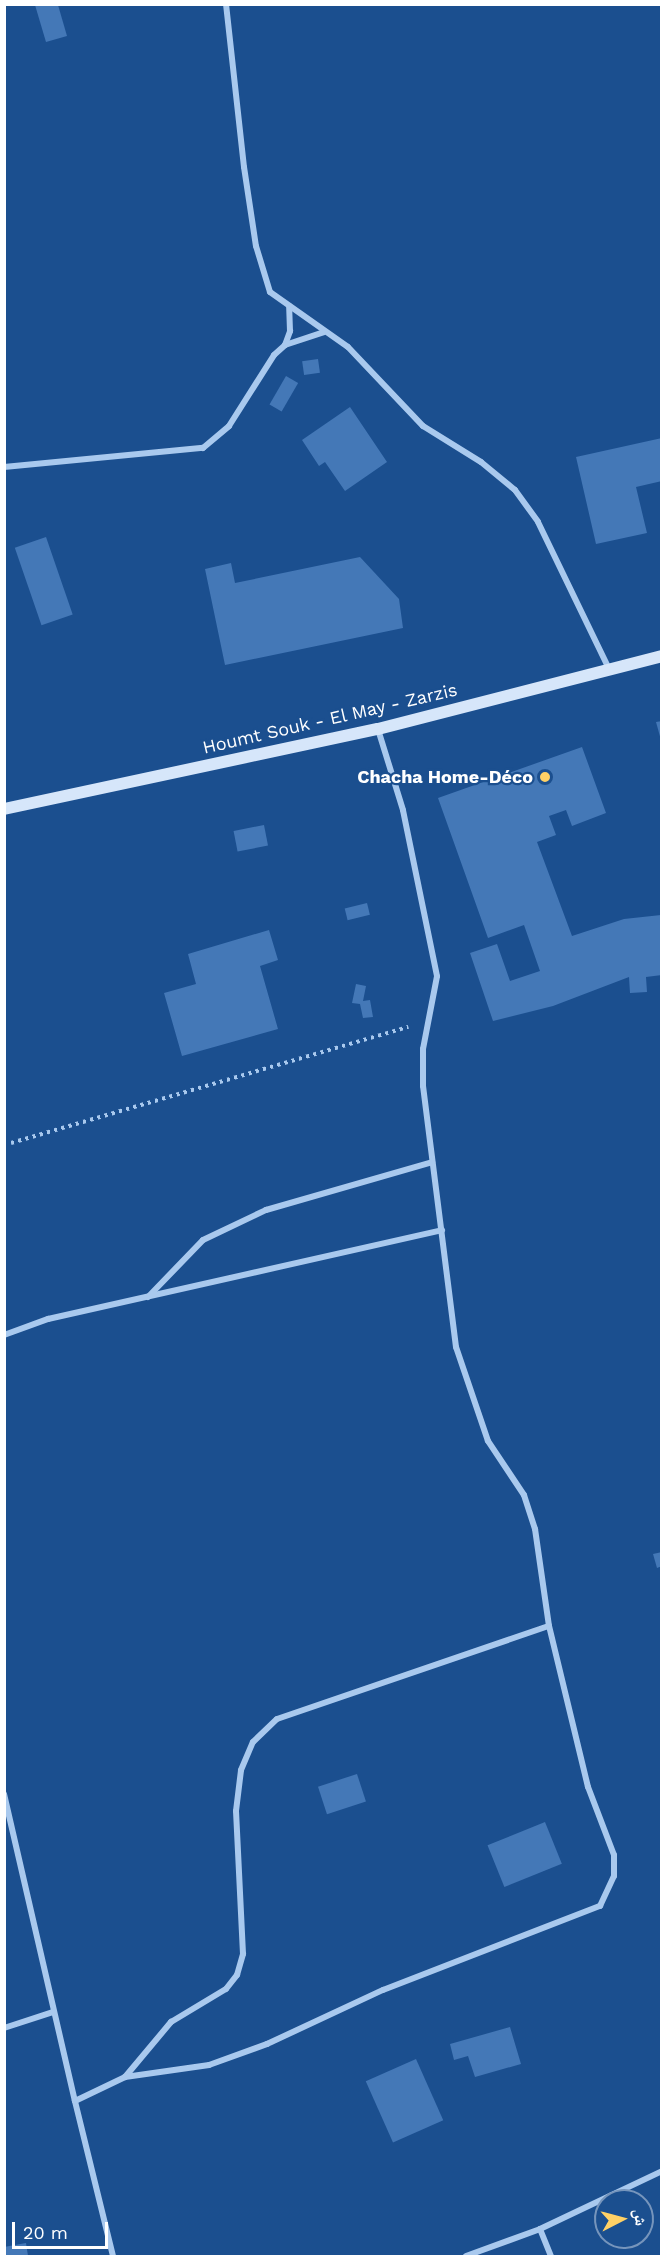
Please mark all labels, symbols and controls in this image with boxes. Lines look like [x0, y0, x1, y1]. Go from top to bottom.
street label: Houmt Souk - El May - Zarzis [200, 679, 460, 759]
place label: Chacha Home-Déco [357, 766, 533, 788]
marker: Chacha Home-Déco [538, 770, 552, 784]
north arrow [594, 2189, 654, 2249]
text: ش [630, 2208, 651, 2227]
scale bar [15, 2210, 111, 2248]
text: 20 m [23, 2222, 68, 2243]

